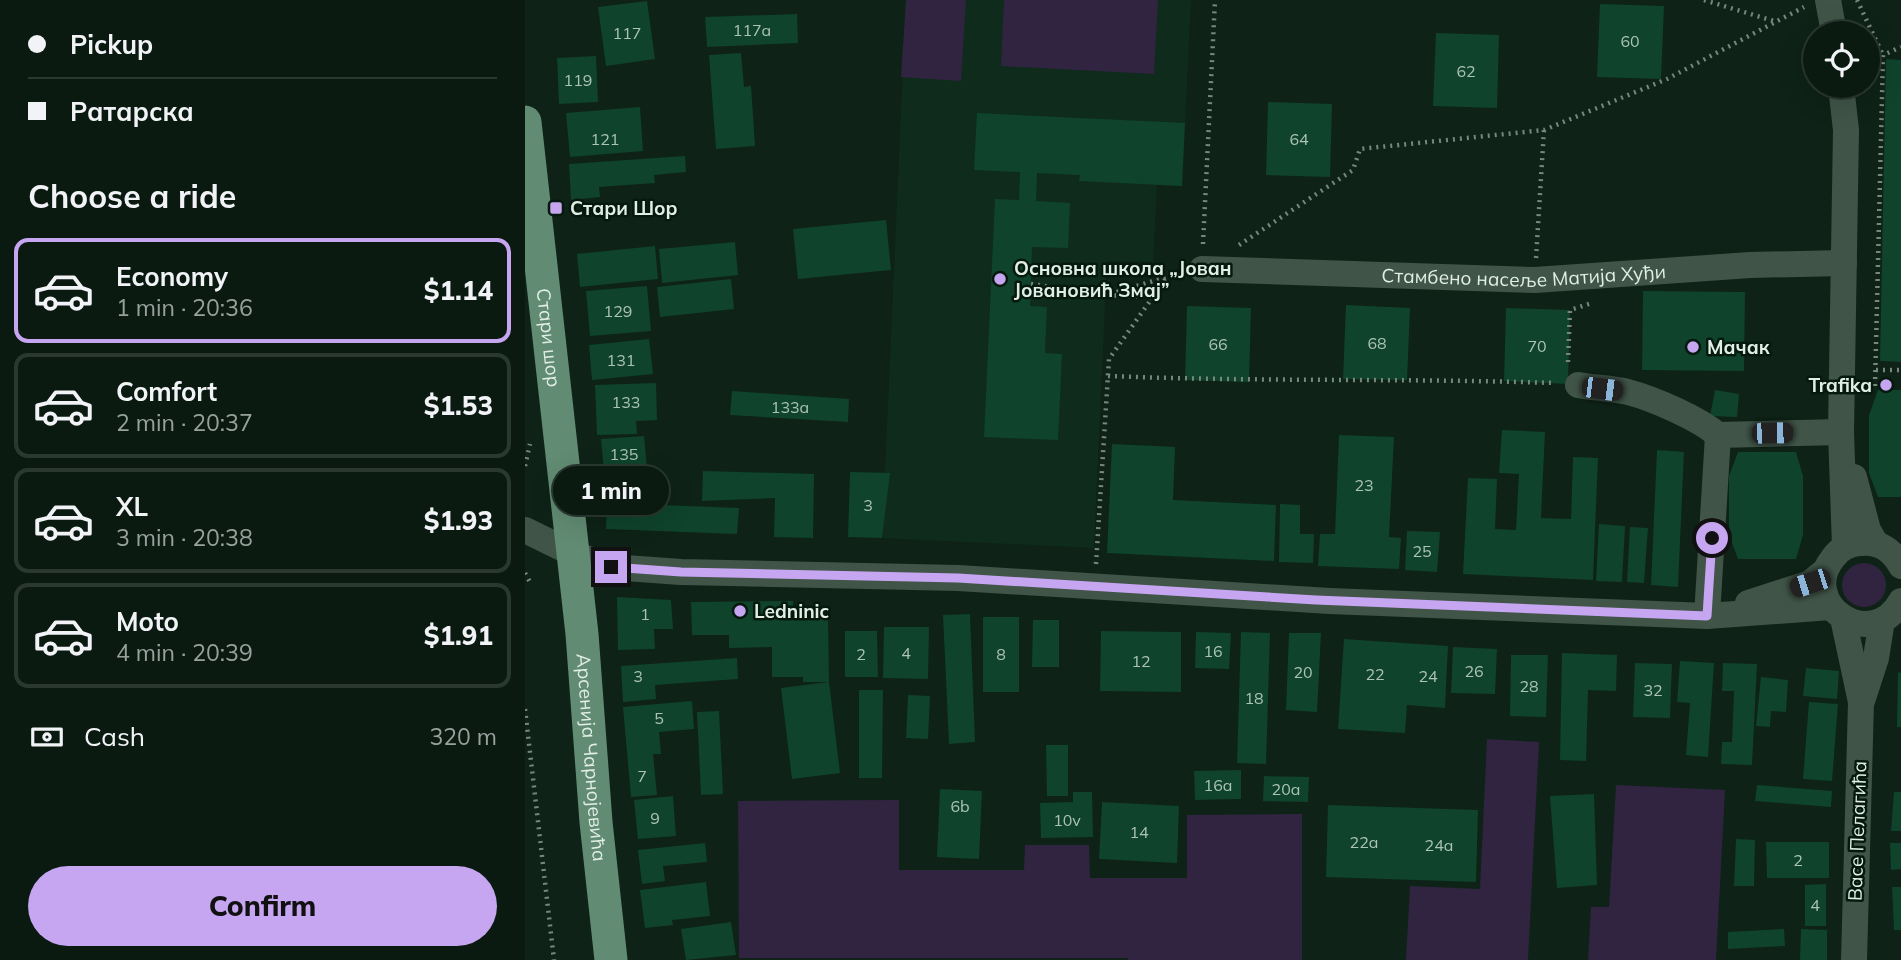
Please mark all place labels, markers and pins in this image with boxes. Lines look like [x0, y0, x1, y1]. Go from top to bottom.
place label: Стари Шор [570, 196, 678, 220]
marker: Стари Шор [548, 200, 564, 216]
place label: Основна школа „Јован Јовановић Змај” [1014, 256, 1231, 302]
marker: Основна школа „Јован Јовановић Змај” [992, 271, 1008, 287]
place label: Мачак [1707, 335, 1770, 359]
marker: Мачак [1685, 339, 1701, 355]
place label: Trafika [1808, 373, 1872, 397]
marker: Trafika [1878, 377, 1894, 393]
place label: Ledninic [754, 599, 830, 623]
marker: Ledninic [732, 603, 748, 619]

